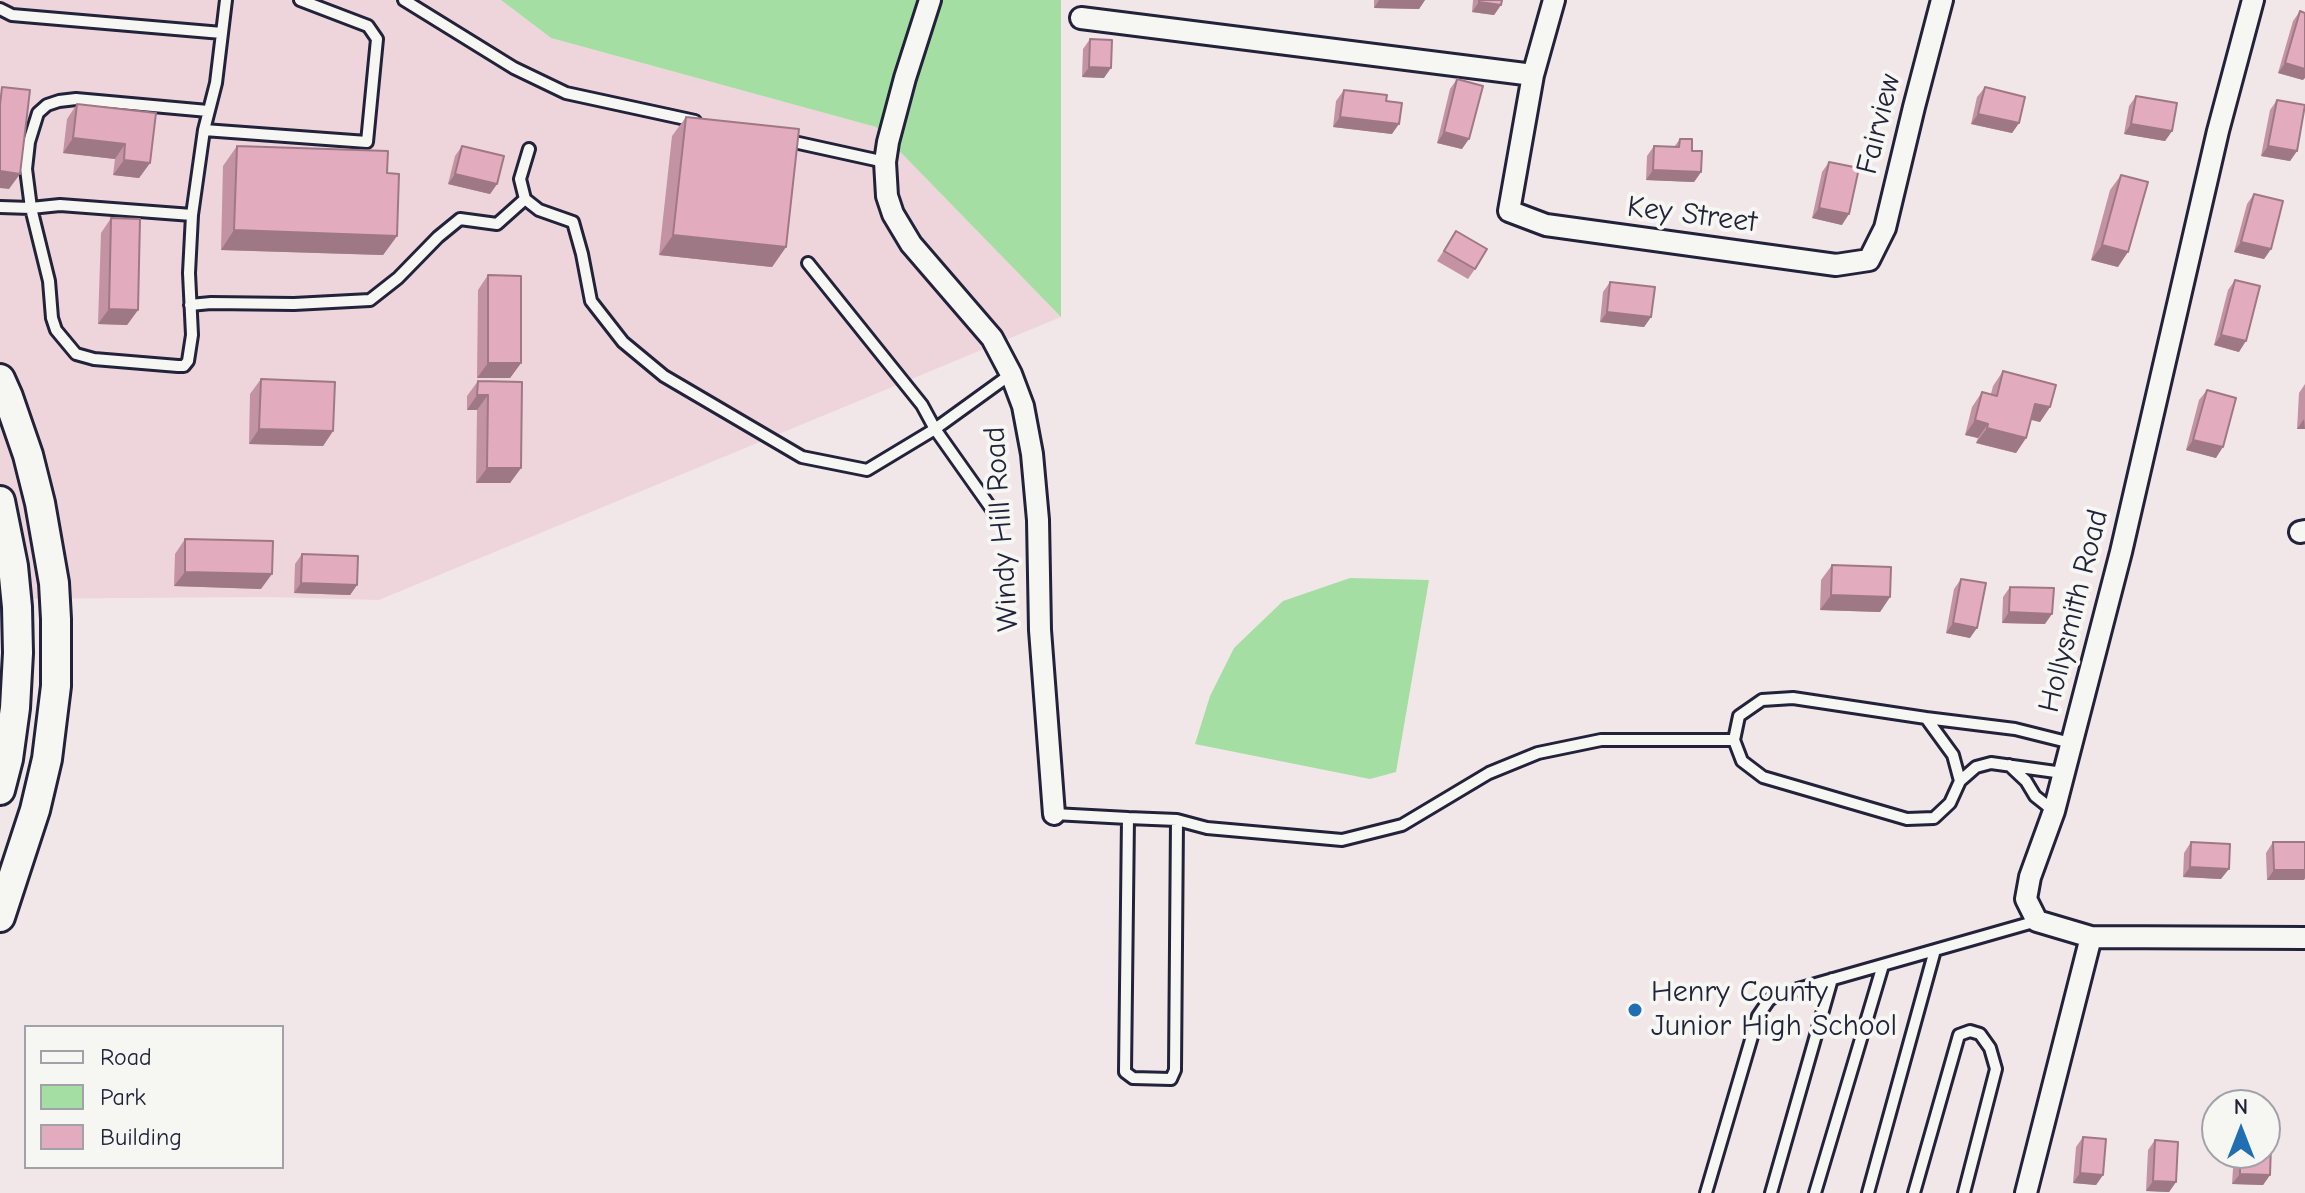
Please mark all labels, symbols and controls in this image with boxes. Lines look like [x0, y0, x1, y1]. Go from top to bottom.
street label: Fairview [1849, 70, 1909, 178]
street label: Key Street [1625, 189, 1759, 241]
street label: Windy Hill Road [977, 425, 1027, 633]
street label: Hollysmith Road [2031, 506, 2117, 716]
place label: Henry County Junior High School [1651, 975, 1897, 1046]
marker: Henry County Junior High School [1626, 1001, 1644, 1019]
legend [24, 1025, 284, 1169]
text: Road [100, 1043, 152, 1071]
text: Park [100, 1083, 146, 1111]
north arrow [2201, 1089, 2281, 1169]
text: N [2234, 1094, 2248, 1120]
text: Building [100, 1123, 182, 1151]

